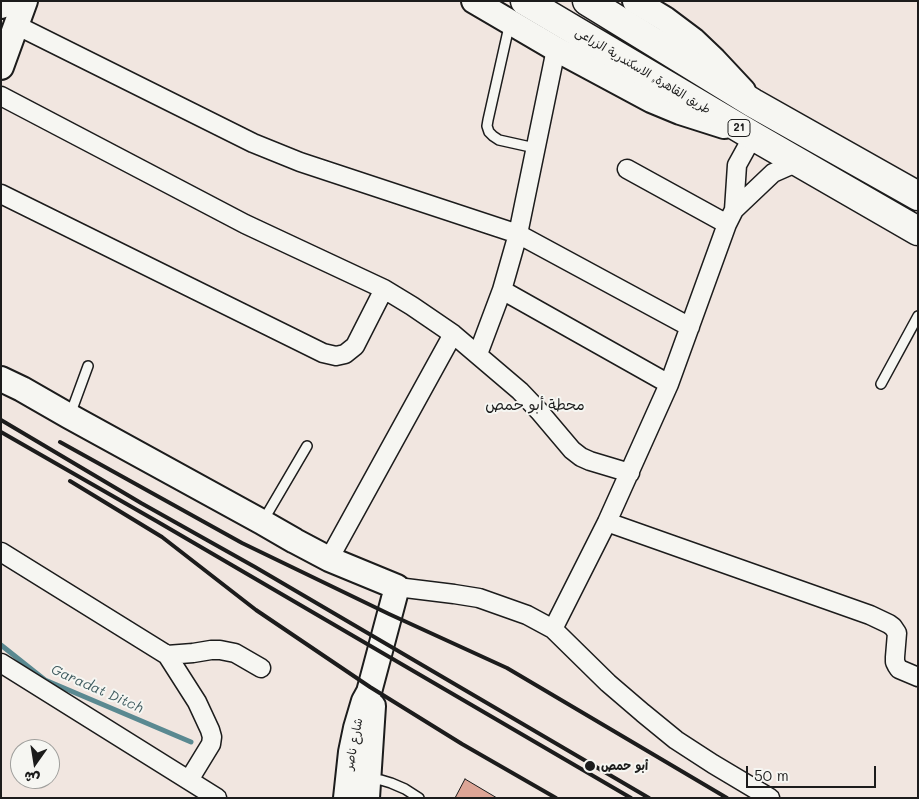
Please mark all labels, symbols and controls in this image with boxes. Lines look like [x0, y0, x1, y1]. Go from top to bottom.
street label: طريق القاهرة, الاسكندرية الزراعى [573, 25, 713, 117]
road number: 21 [728, 120, 750, 136]
district label: محطة أبو حمص [485, 396, 585, 414]
water label: Garadat Ditch [48, 661, 146, 717]
street label: شارع ناصر [342, 717, 366, 771]
north arrow [10, 739, 60, 789]
scale bar [749, 756, 879, 788]
marker: أبو حمص [583, 759, 597, 773]
place label: أبو حمص [601, 759, 648, 773]
text: 50 m [754, 765, 789, 785]
text: ش [22, 767, 41, 789]

